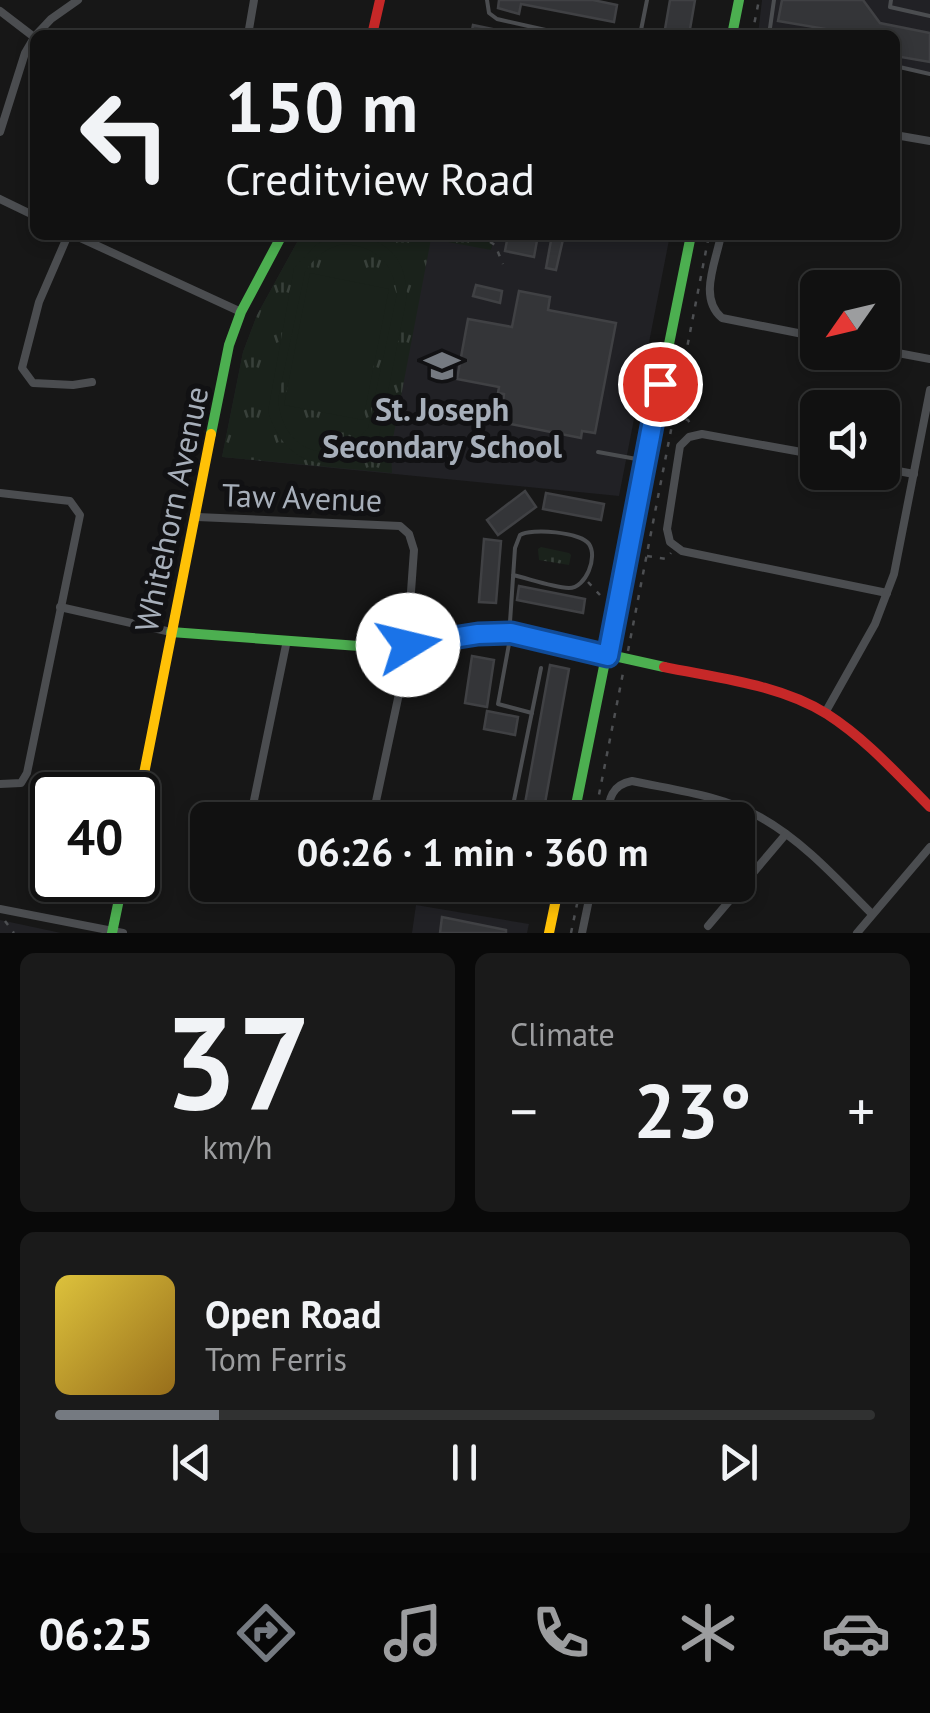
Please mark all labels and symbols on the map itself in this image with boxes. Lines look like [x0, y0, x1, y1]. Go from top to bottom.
north arrow [800, 270, 900, 370]
pin [618, 342, 703, 427]
school or university icon: St. Joseph Secondary School [423, 347, 461, 385]
street label: Whitehorn Avenue [124, 382, 218, 636]
place label: St. Joseph Secondary School [322, 388, 562, 467]
street label: Taw Avenue [221, 473, 383, 521]
position arrow [356, 593, 460, 697]
speed limit sign: 40 [30, 772, 160, 902]

